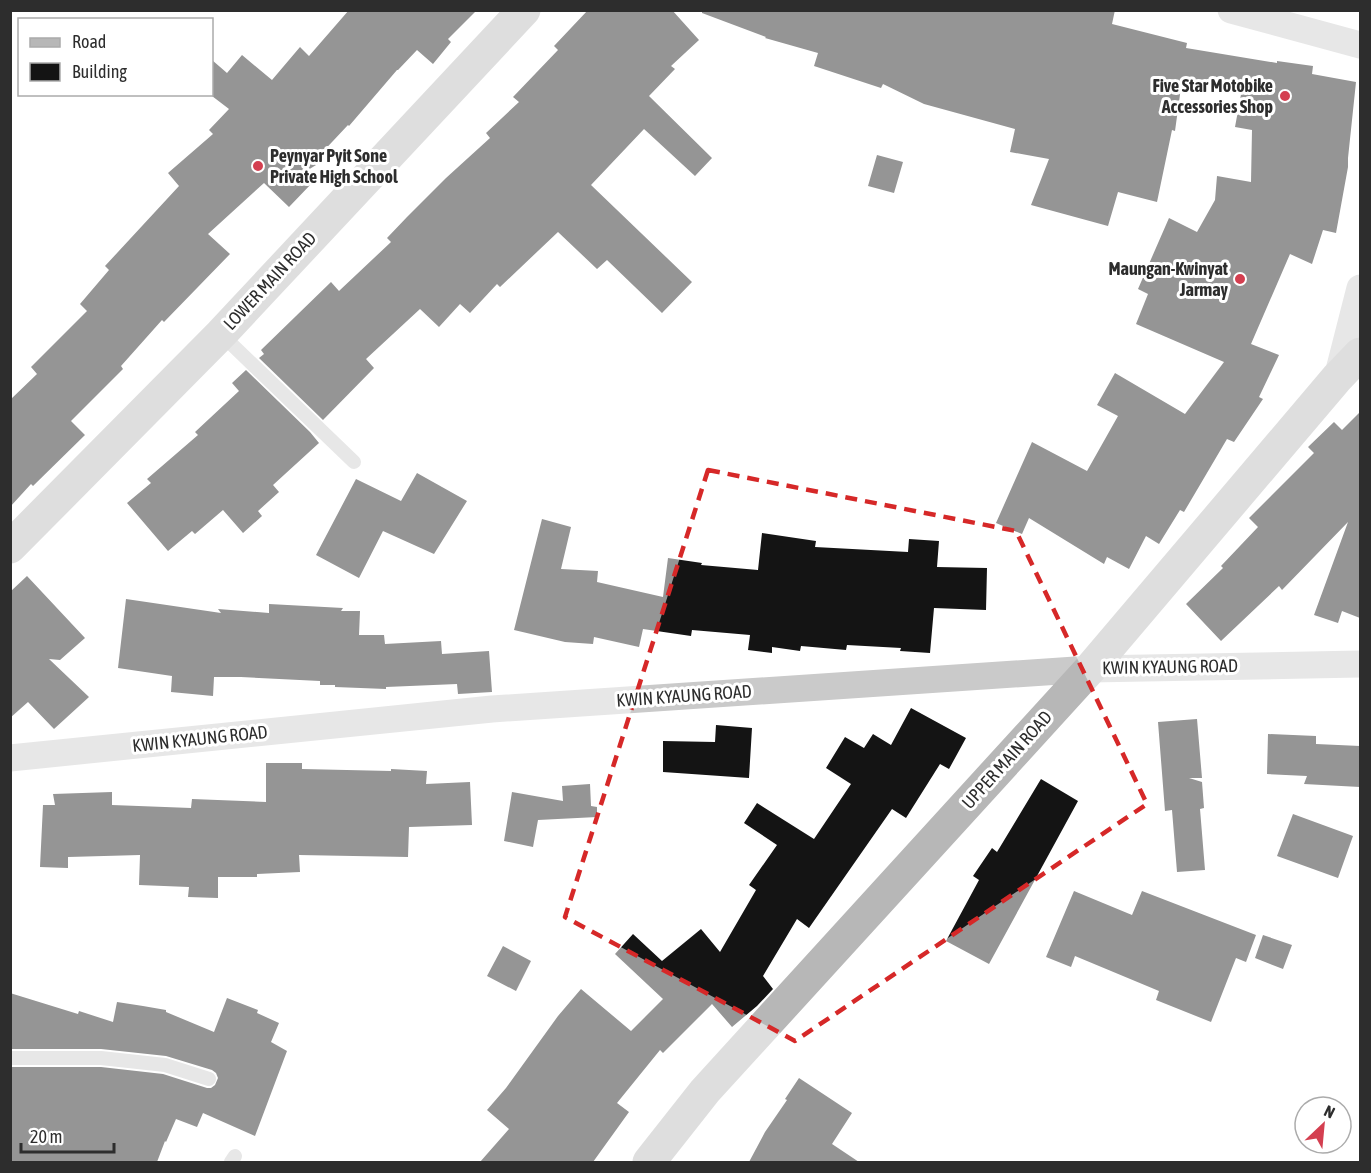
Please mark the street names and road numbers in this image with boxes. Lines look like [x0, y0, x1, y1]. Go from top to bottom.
street label: LOWER MAIN ROAD [219, 227, 320, 334]
street label: KWIN KYAUNG ROAD [1102, 655, 1238, 678]
street label: KWIN KYAUNG ROAD [616, 680, 752, 711]
street label: UPPER MAIN ROAD [957, 706, 1056, 813]
street label: KWIN KYAUNG ROAD [131, 721, 269, 756]

